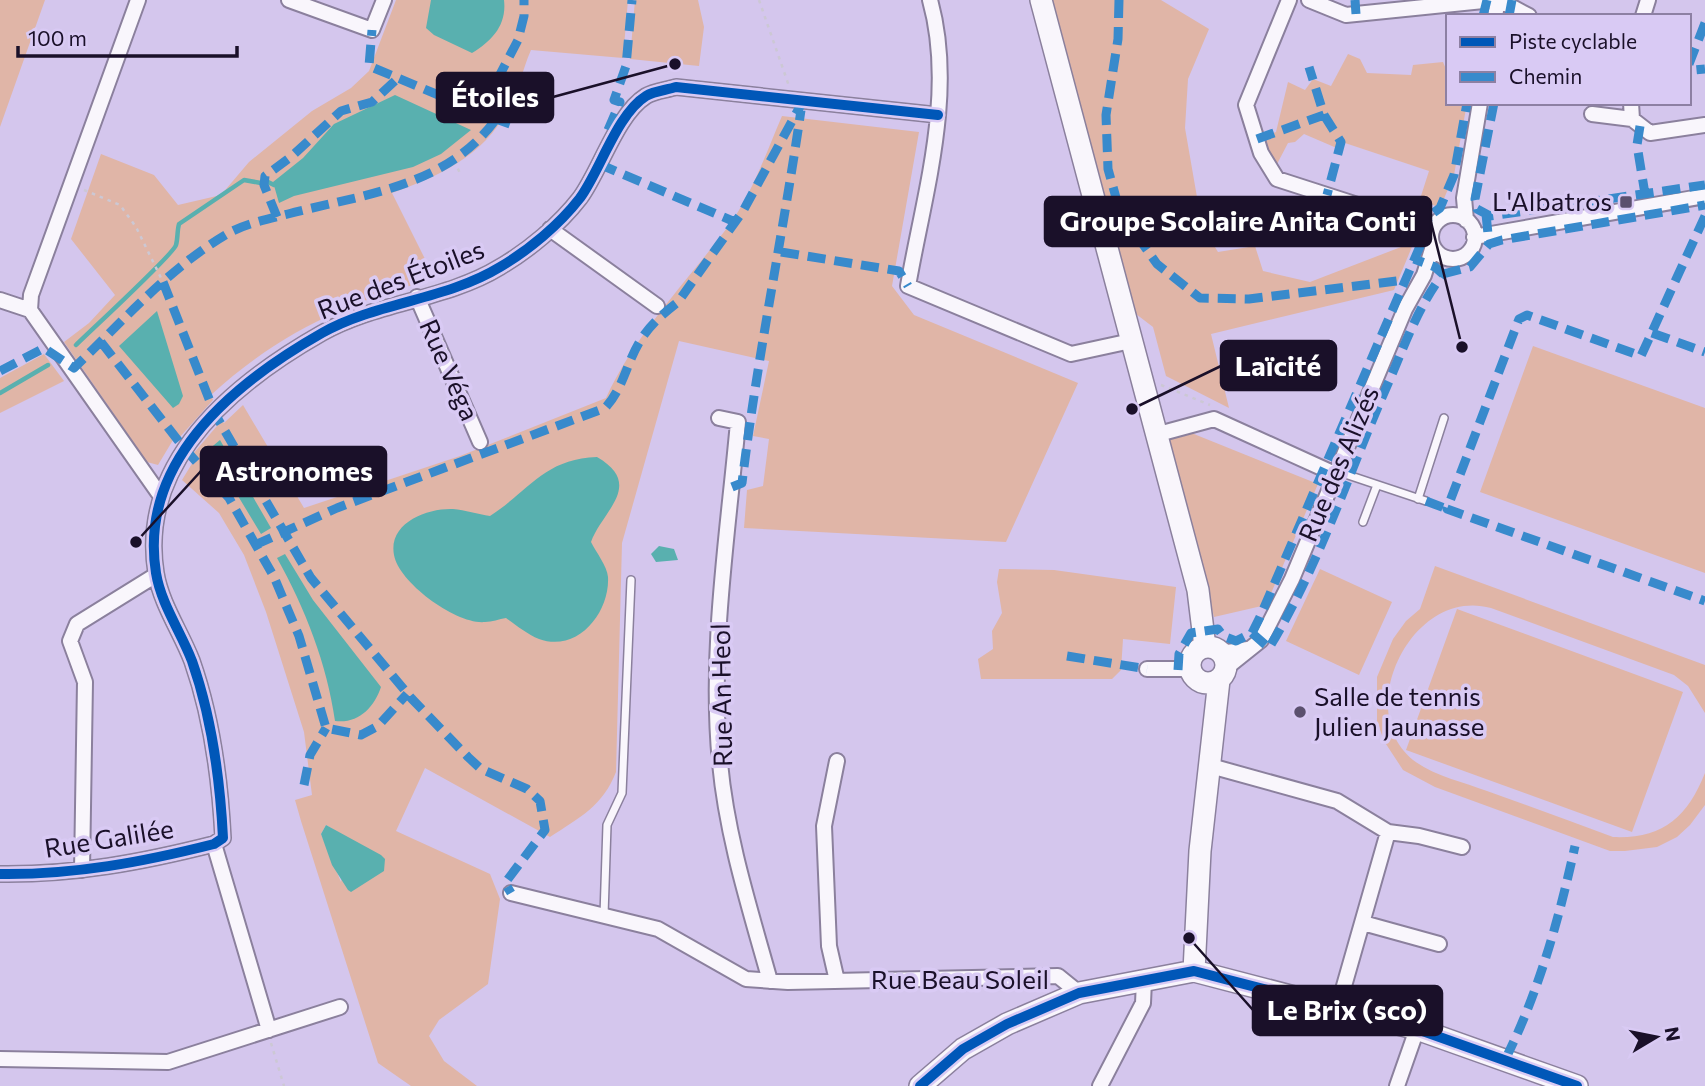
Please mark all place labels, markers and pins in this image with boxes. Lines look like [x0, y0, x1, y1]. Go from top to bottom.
callout: Étoiles [437, 73, 553, 122]
place label: L'Albatros [1492, 185, 1612, 216]
marker: L'Albatros [1618, 194, 1634, 210]
callout: Groupe Scolaire Anita Conti [1045, 197, 1431, 246]
callout: Laïcité [1221, 341, 1336, 390]
callout: Astronomes [201, 447, 386, 496]
place label: Salle de tennis Julien Jaunasse [1314, 680, 1485, 741]
marker: Salle de tennis Julien Jaunasse [1292, 704, 1308, 720]
callout: Le Brix (sco) [1253, 986, 1442, 1035]

